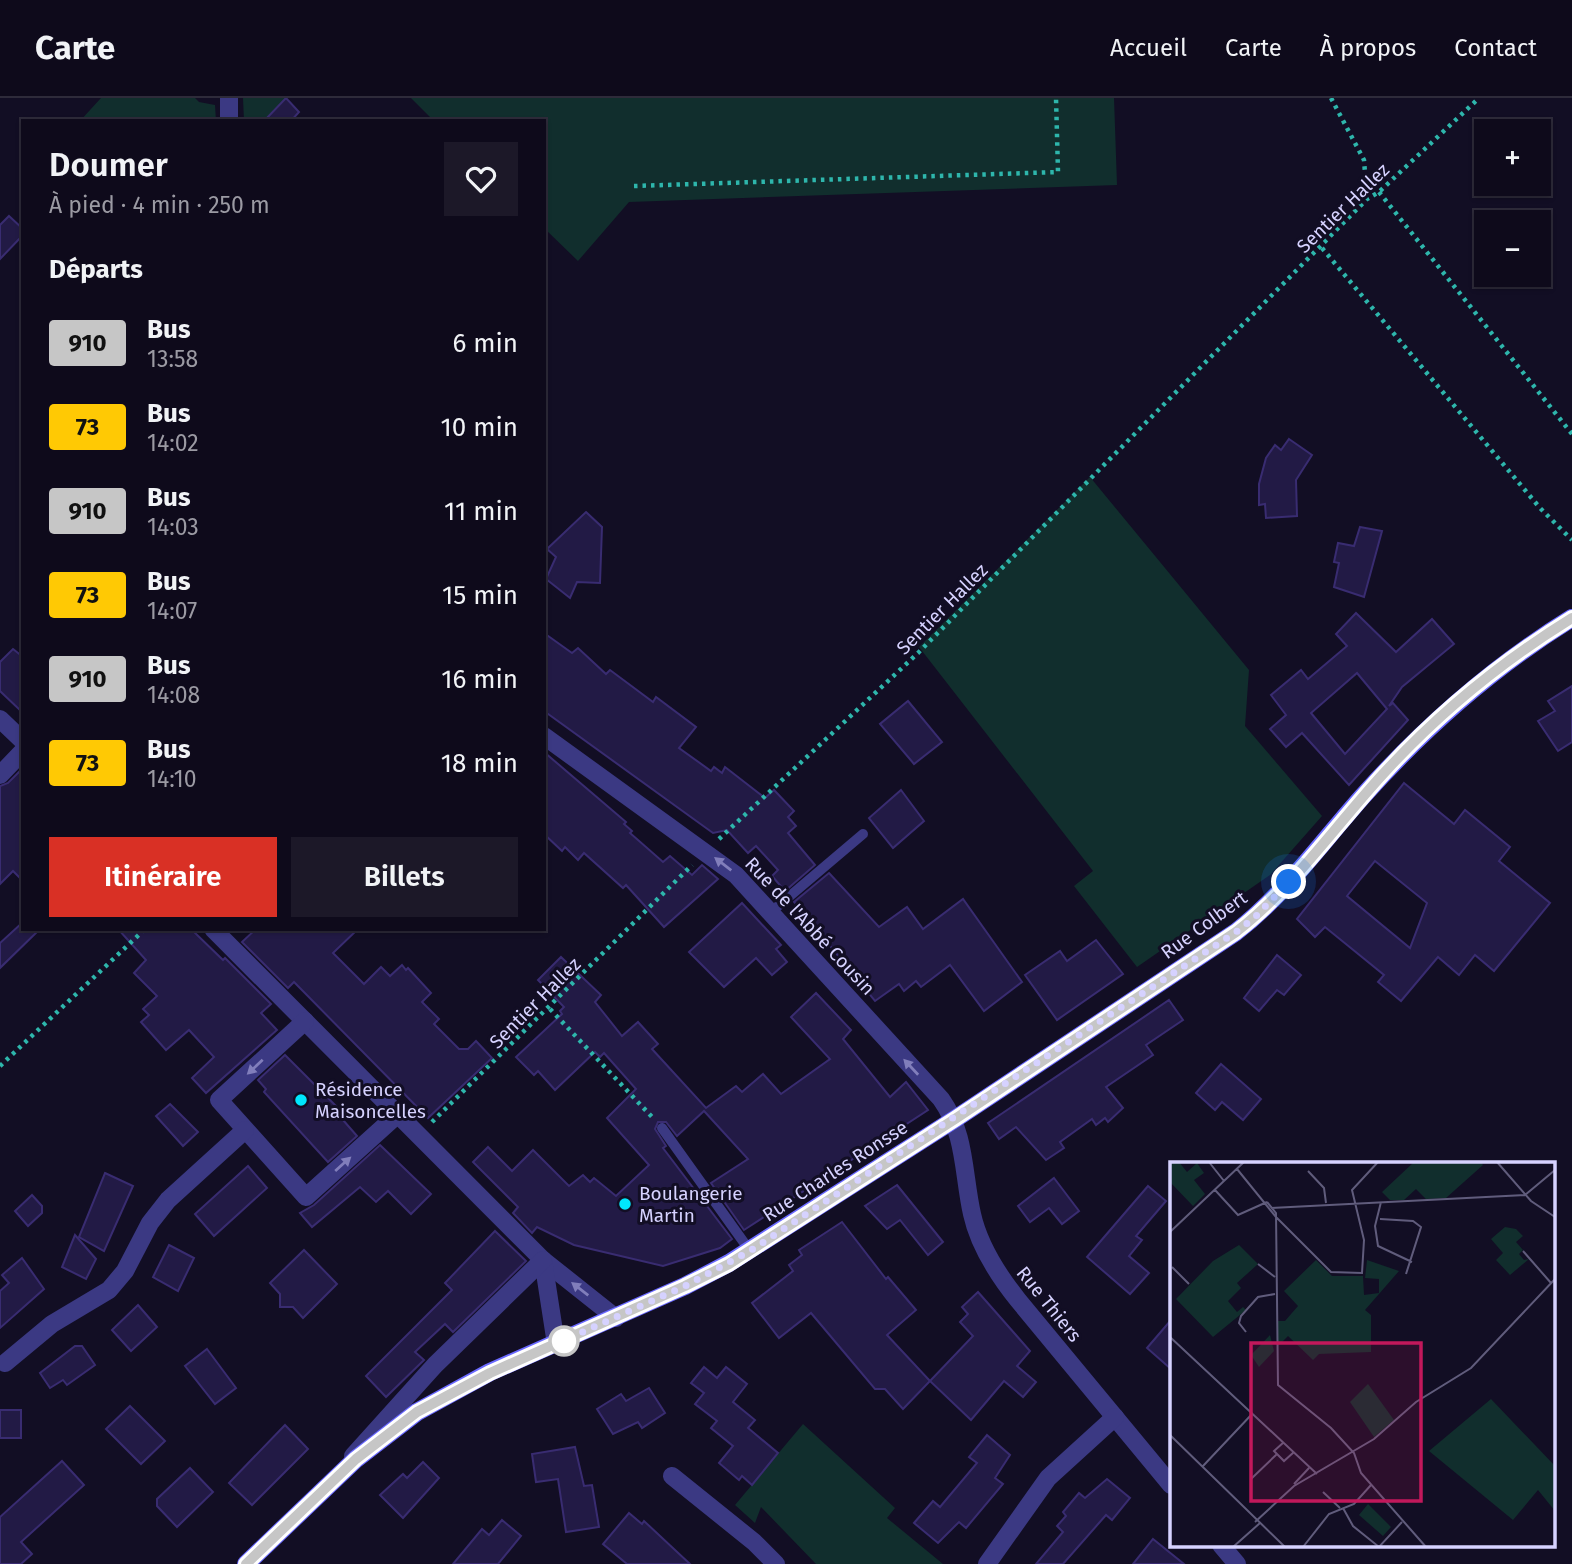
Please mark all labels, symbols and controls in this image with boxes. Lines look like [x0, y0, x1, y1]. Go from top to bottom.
text: Carte [35, 28, 115, 68]
text: Accueil [1110, 34, 1187, 62]
text: Carte [1225, 34, 1282, 62]
text: À propos [1320, 34, 1416, 62]
text: Contact [1454, 34, 1537, 62]
map controls [1474, 119, 1551, 287]
button: + [1474, 119, 1551, 196]
button: heart [444, 142, 518, 216]
text: Doumer [49, 145, 168, 185]
street label: Sentier Hallez [1292, 158, 1394, 258]
text: À pied · 4 min · 250 m [49, 191, 270, 219]
button: − [1474, 210, 1551, 287]
text: Départs [49, 254, 143, 285]
text: Bus [147, 314, 190, 345]
text: 6 min [452, 328, 518, 359]
text: 910 [68, 329, 107, 357]
text: 13:58 [147, 345, 198, 373]
text: Bus [147, 398, 190, 429]
text: 10 min [440, 412, 518, 443]
text: 73 [76, 413, 99, 441]
text: 14:02 [147, 429, 199, 457]
text: Bus [147, 482, 190, 513]
text: 11 min [444, 496, 518, 527]
text: 910 [68, 497, 107, 525]
text: 14:03 [147, 513, 199, 541]
street label: Sentier Hallez [892, 559, 992, 659]
text: Bus [147, 566, 190, 597]
text: 15 min [442, 580, 518, 611]
text: 73 [76, 581, 99, 609]
text: 14:07 [147, 597, 197, 625]
text: Bus [147, 650, 190, 681]
text: 16 min [441, 664, 518, 695]
text: 910 [68, 665, 107, 693]
text: 14:08 [147, 681, 200, 709]
text: Bus [147, 734, 190, 765]
text: 18 min [441, 748, 518, 779]
text: 73 [76, 749, 99, 777]
text: 14:10 [147, 765, 197, 793]
button: Itinéraire [49, 837, 277, 917]
button: Billets [291, 837, 518, 917]
street label: Rue de l'Abbé Cousin [740, 852, 880, 1000]
one-way arrow [714, 858, 732, 872]
your location [1271, 864, 1306, 899]
street label: Rue Colbert [1157, 886, 1252, 964]
street label: Sentier Hallez [485, 953, 585, 1053]
one-way arrow [903, 1058, 919, 1076]
one-way arrow [247, 1059, 264, 1075]
place label: Résidence Maisoncelles [315, 1078, 426, 1123]
marker: Résidence Maisoncelles [293, 1092, 309, 1108]
street label: Rue Charles Ronsse [758, 1116, 912, 1226]
one-way arrow [334, 1157, 351, 1172]
inset map [1170, 1162, 1554, 1546]
place label: Boulangerie Martin [639, 1182, 743, 1227]
marker: Boulangerie Martin [617, 1196, 633, 1212]
street label: Rue Thiers [1012, 1262, 1087, 1347]
one-way arrow [571, 1281, 589, 1296]
unlabelled marker [549, 1326, 579, 1356]

